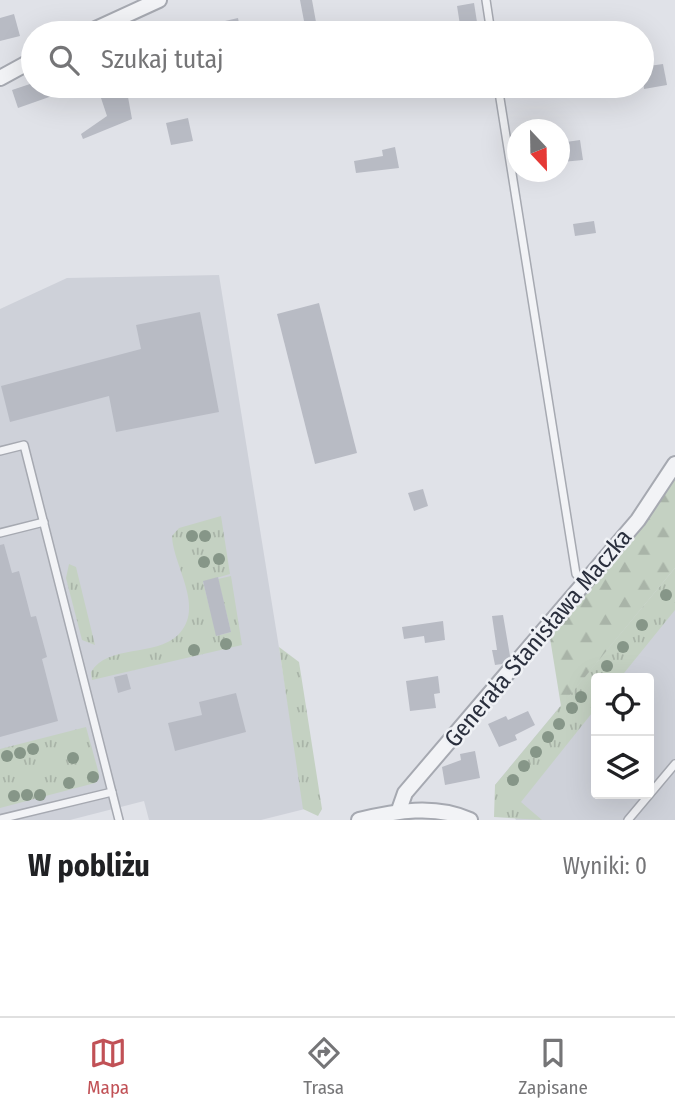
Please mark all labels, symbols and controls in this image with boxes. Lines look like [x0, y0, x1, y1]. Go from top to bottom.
search box [21, 21, 654, 98]
icon: search [45, 41, 83, 79]
text: Szukaj tutaj [101, 44, 224, 75]
north arrow [507, 119, 570, 182]
street label: Generała Stanisława Maczka [439, 523, 637, 753]
map controls [591, 673, 654, 799]
button: locate [591, 673, 654, 736]
button: layers [591, 736, 654, 799]
text: W pobliżu [28, 848, 150, 884]
text: Wyniki: 0 [563, 852, 647, 880]
tab: Mapa [87, 1034, 129, 1099]
tab: Trasa [303, 1034, 344, 1099]
tab: Zapisane [518, 1034, 588, 1099]

